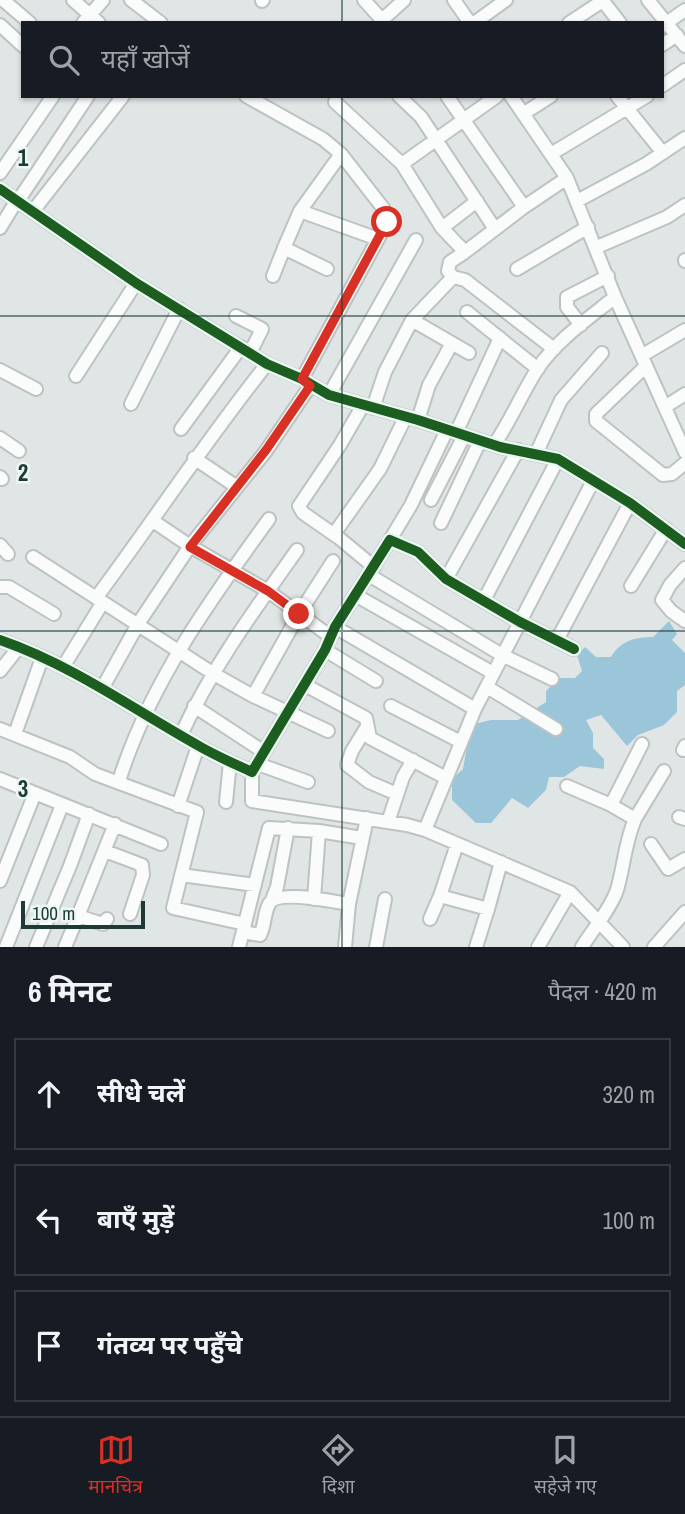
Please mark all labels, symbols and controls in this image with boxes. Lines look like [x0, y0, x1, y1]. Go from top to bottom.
search box [21, 21, 664, 98]
icon: search [45, 41, 83, 79]
text: यहाँ खोजें [101, 41, 190, 76]
text: 1 [18, 142, 29, 173]
route start [371, 206, 402, 237]
text: 2 [18, 457, 28, 488]
route end [283, 598, 314, 629]
text: 3 [18, 773, 28, 804]
scale bar [21, 898, 145, 930]
text: 100 m [32, 900, 75, 926]
text: 6 मिनट [28, 971, 112, 1011]
text: पैदल · 420 m [548, 976, 657, 1007]
icon: ahead [30, 1075, 68, 1113]
text: सीधे चलें [97, 1075, 185, 1110]
text: 320 m [603, 1079, 655, 1110]
icon: left [30, 1201, 68, 1239]
text: बाएँ मुड़ें [97, 1201, 174, 1236]
text: 100 m [603, 1205, 655, 1236]
icon: arrive [30, 1327, 68, 1365]
text: गंतव्य पर पहुँचे [97, 1327, 243, 1362]
tab: मानचित्र [88, 1431, 143, 1501]
tab: दिशा [319, 1431, 357, 1501]
tab: सहेजे गए [534, 1431, 597, 1501]

